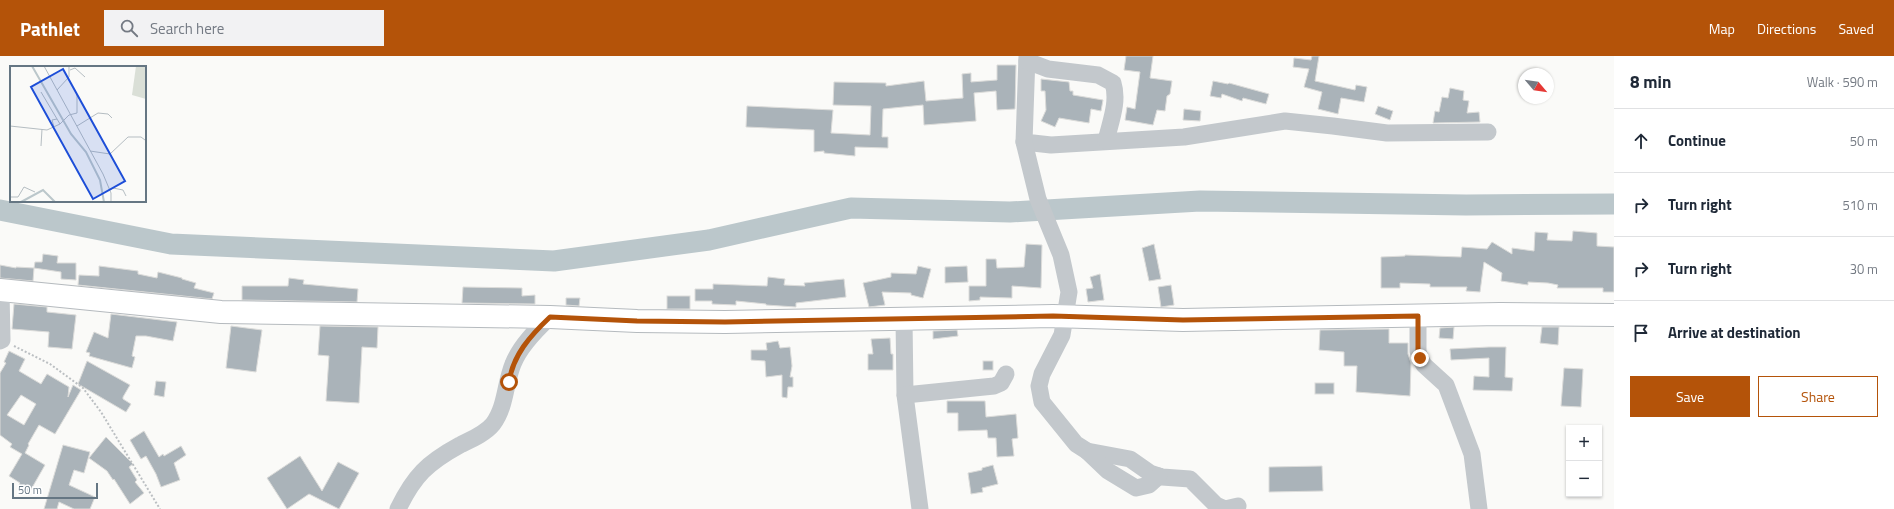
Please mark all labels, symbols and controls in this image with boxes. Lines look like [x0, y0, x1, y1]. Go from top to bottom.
search box [104, 10, 384, 46]
text: Pathlet [20, 14, 80, 43]
icon: search [118, 17, 140, 39]
text: Search here [150, 17, 224, 40]
text: Map [1709, 18, 1735, 39]
text: Directions [1757, 18, 1816, 39]
text: Saved [1838, 18, 1874, 39]
inset map [10, 66, 146, 202]
north arrow [1518, 68, 1554, 104]
text: 8 min [1630, 69, 1671, 95]
text: Walk · 590 m [1807, 72, 1878, 92]
text: Continue [1668, 129, 1726, 152]
icon: ahead [1630, 130, 1652, 152]
text: 50 m [1850, 131, 1878, 151]
text: Turn right [1668, 193, 1732, 216]
icon: right [1630, 194, 1652, 216]
text: 510 m [1842, 195, 1878, 215]
text: Turn right [1668, 257, 1732, 280]
icon: right [1630, 258, 1652, 280]
text: 30 m [1850, 259, 1878, 279]
text: Arrive at destination [1668, 321, 1801, 344]
icon: arrive [1630, 322, 1652, 344]
route end [1411, 349, 1429, 367]
route start [500, 373, 518, 391]
button: Save [1630, 376, 1750, 417]
button: Share [1758, 376, 1878, 417]
map controls [1566, 425, 1602, 497]
button: + [1566, 425, 1602, 461]
button: − [1566, 461, 1602, 497]
scale bar [12, 481, 98, 500]
text: 50 m [18, 482, 42, 498]

